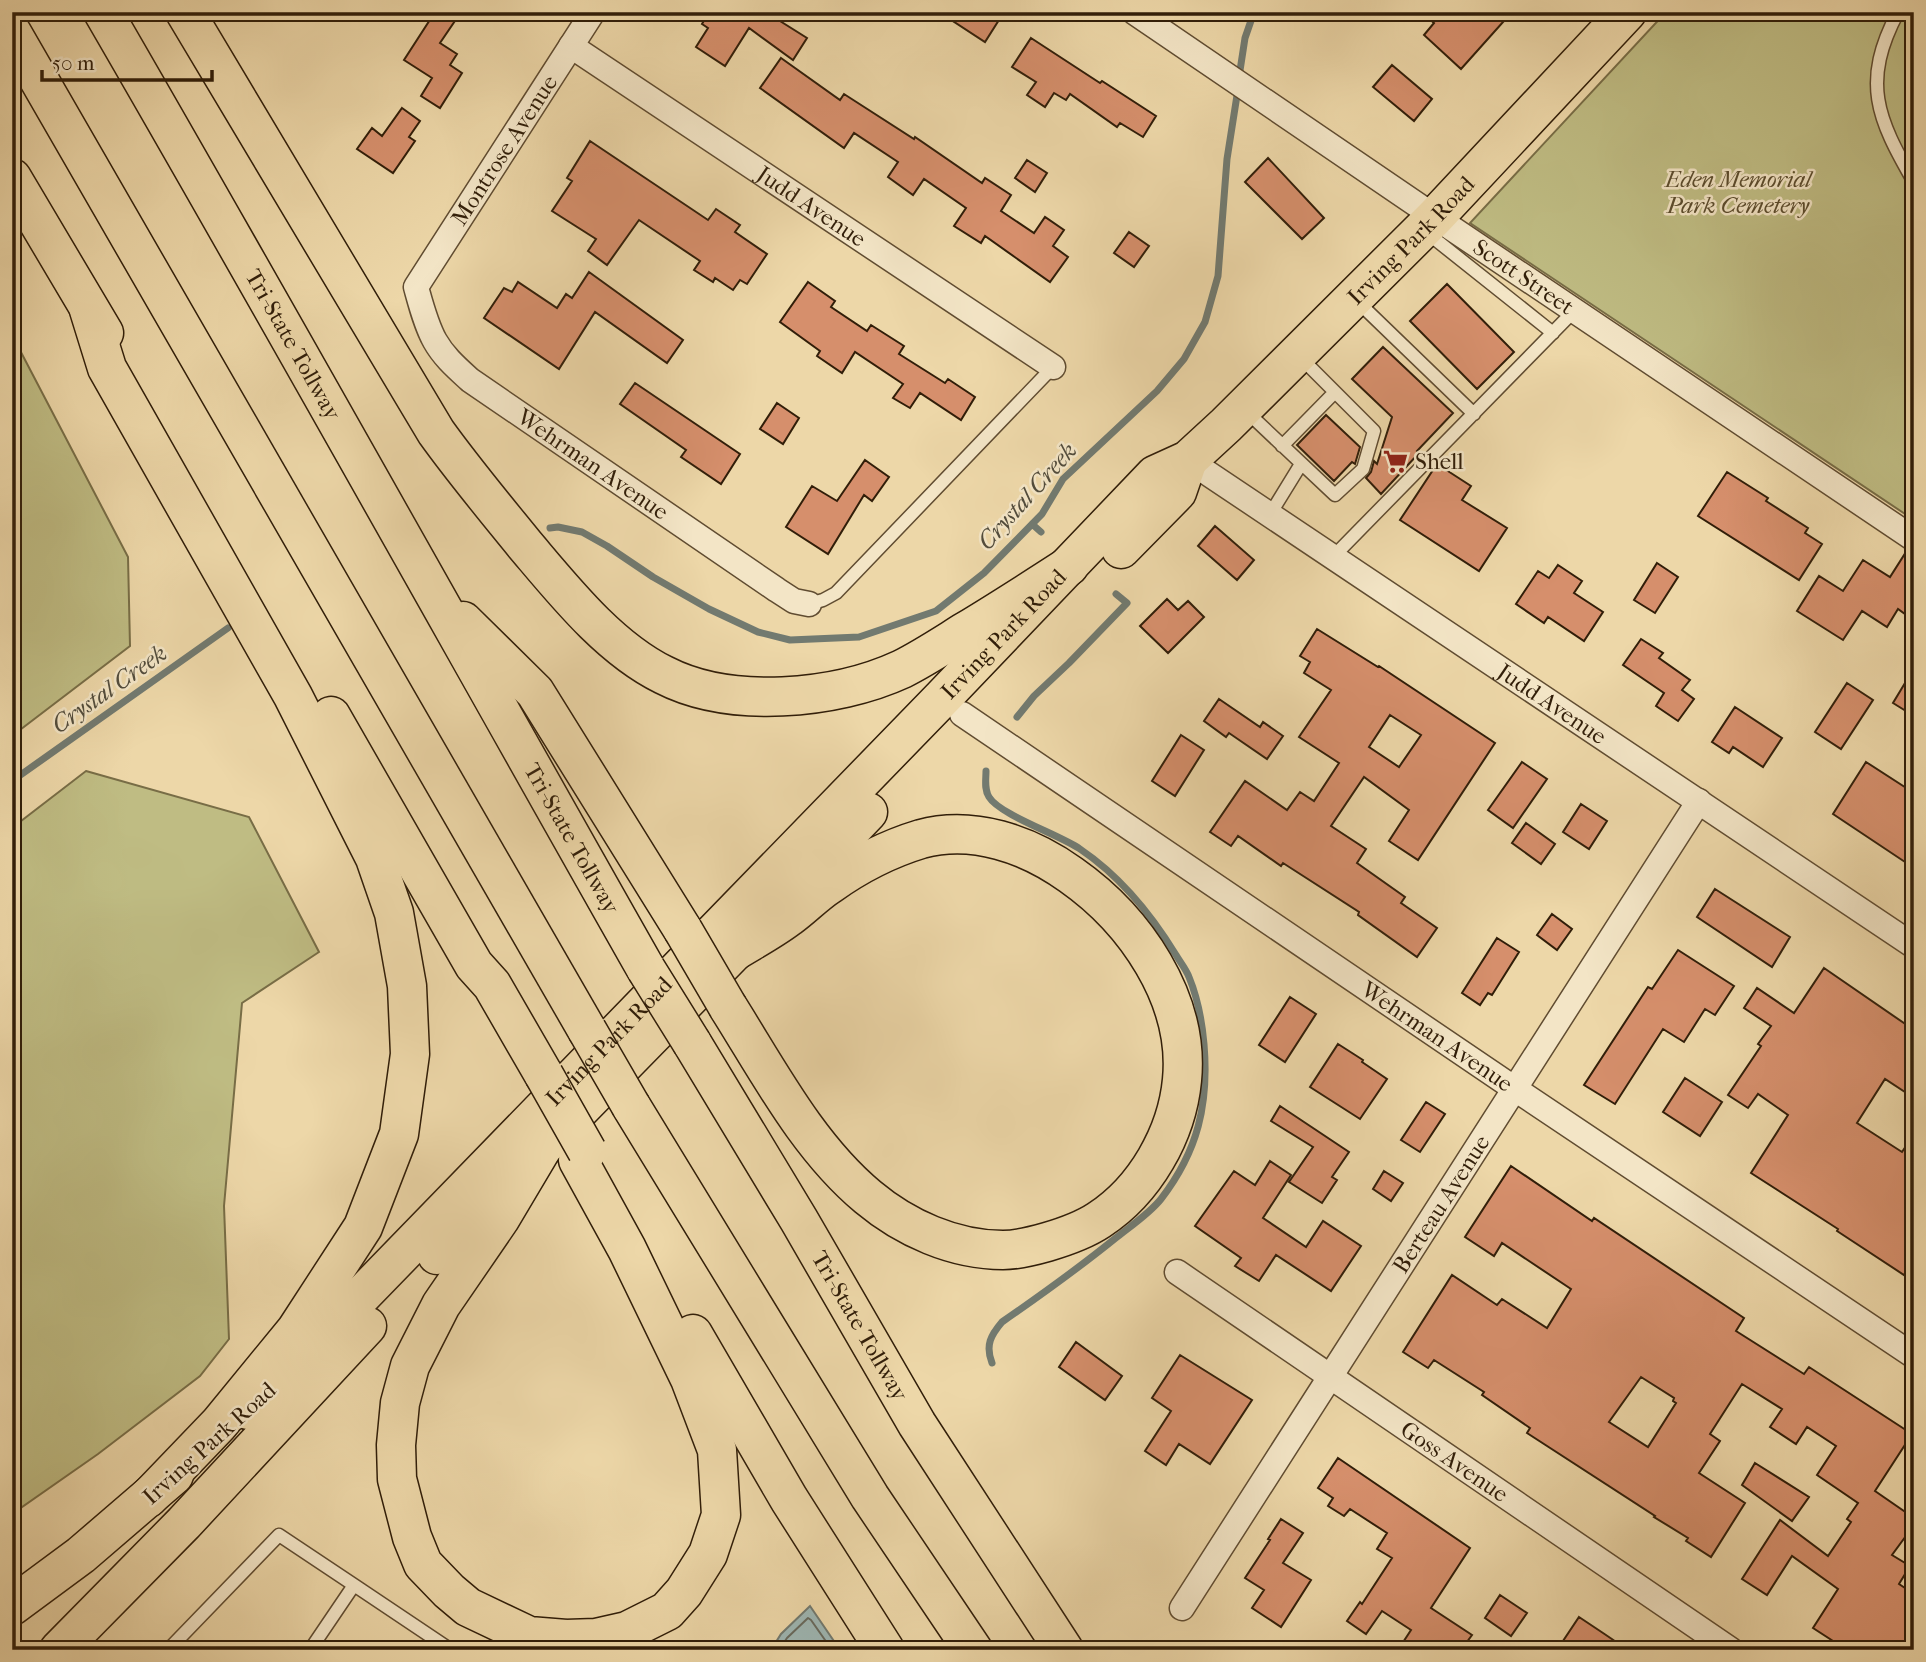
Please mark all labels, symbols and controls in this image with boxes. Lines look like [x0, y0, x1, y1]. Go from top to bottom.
scale bar [42, 38, 212, 82]
text: 50 m [52, 51, 95, 75]
street label: Montrose Avenue [446, 70, 563, 231]
street label: Judd Avenue [750, 159, 871, 253]
park label: Eden Memorial Park Cemetery [1663, 166, 1813, 219]
street label: Irving Park Road [1342, 170, 1481, 310]
street label: Scott Street [1468, 234, 1579, 320]
street label: Tri-State Tollway [240, 265, 347, 425]
street label: Wehrman Avenue [511, 403, 674, 526]
water label: Crystal Creek [972, 437, 1082, 555]
supermarket icon: Shell [1381, 447, 1409, 475]
place label: Shell [1415, 448, 1464, 475]
street label: Irving Park Road [935, 563, 1072, 705]
water label: Crystal Creek [46, 639, 172, 739]
street label: Judd Avenue [1490, 657, 1611, 750]
street label: Tri-State Tollway [518, 758, 625, 919]
street label: Irving Park Road [540, 971, 678, 1112]
street label: Wehrman Avenue [1355, 975, 1518, 1098]
street label: Berteau Avenue [1387, 1130, 1496, 1278]
street label: Tri-State Tollway [806, 1246, 914, 1406]
street label: Irving Park Road [137, 1376, 282, 1510]
street label: Goss Avenue [1395, 1416, 1513, 1508]

